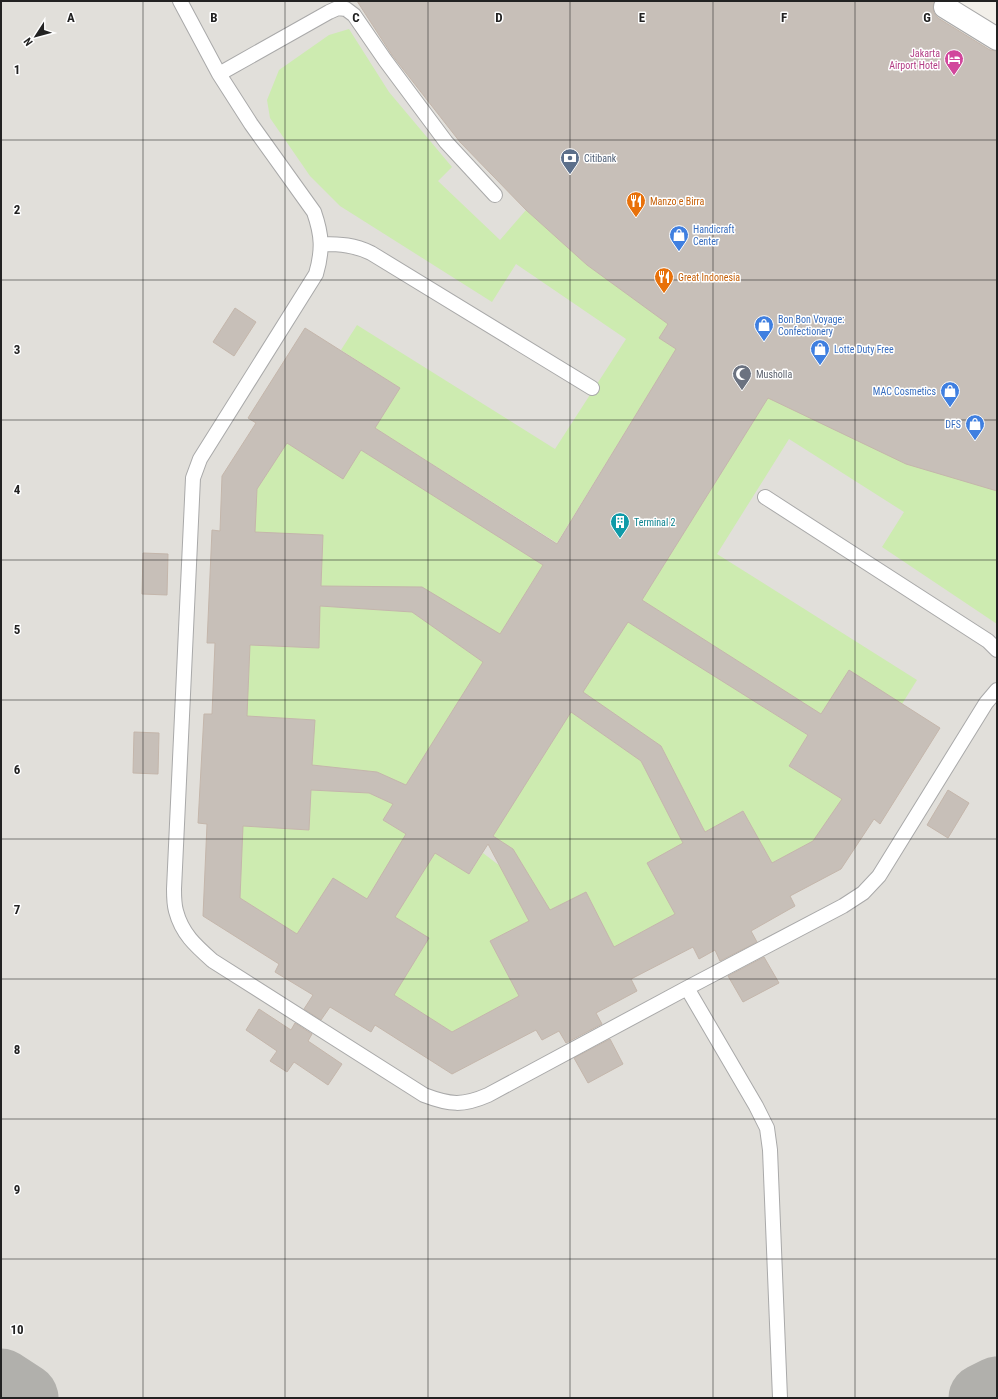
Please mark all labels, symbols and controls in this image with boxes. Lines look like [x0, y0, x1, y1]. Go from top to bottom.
text: A [67, 10, 75, 25]
text: B [210, 10, 218, 25]
text: C [352, 10, 360, 25]
text: D [495, 10, 503, 25]
text: E [639, 10, 646, 25]
text: F [781, 10, 787, 25]
text: G [923, 10, 931, 25]
north arrow [16, 16, 56, 56]
text: N [21, 35, 36, 48]
place label: Jakarta Airport Hotel [889, 48, 940, 71]
hotel icon: Jakarta Airport Hotel [943, 48, 965, 76]
text: 1 [14, 62, 20, 77]
bank icon: Citibank [559, 147, 581, 175]
place label: Citibank [584, 153, 617, 164]
restaurant icon: Manzo e Birra [625, 190, 647, 218]
place label: Manzo e Birra [650, 196, 704, 207]
text: 2 [14, 202, 21, 217]
shop icon: Handicraft Center [668, 224, 690, 252]
place label: Handicraft Center [693, 224, 735, 247]
restaurant icon: Great Indonesia [653, 266, 675, 294]
place label: Great Indonesia [678, 272, 740, 283]
shop icon: Bon Bon Voyage: Confectionery [753, 314, 775, 342]
place label: Bon Bon Voyage: Confectionery [778, 314, 844, 337]
shop icon: Lotte Duty Free [809, 338, 831, 366]
text: 3 [14, 342, 20, 357]
place label: Lotte Duty Free [834, 344, 894, 355]
mosque icon: Musholla [731, 363, 753, 391]
place label: Musholla [756, 369, 792, 380]
shop icon: MAC Cosmetics [939, 380, 961, 408]
place label: MAC Cosmetics [873, 386, 936, 397]
shop icon: DFS [964, 413, 986, 441]
place label: DFS [945, 419, 961, 430]
text: 4 [14, 482, 21, 497]
building icon: Terminal 2 [609, 511, 631, 539]
place label: Terminal 2 [634, 517, 676, 528]
text: 5 [14, 622, 21, 637]
text: 6 [14, 762, 21, 777]
text: 7 [14, 902, 21, 917]
text: 8 [14, 1042, 20, 1057]
text: 9 [14, 1182, 20, 1197]
text: 10 [10, 1322, 24, 1337]

